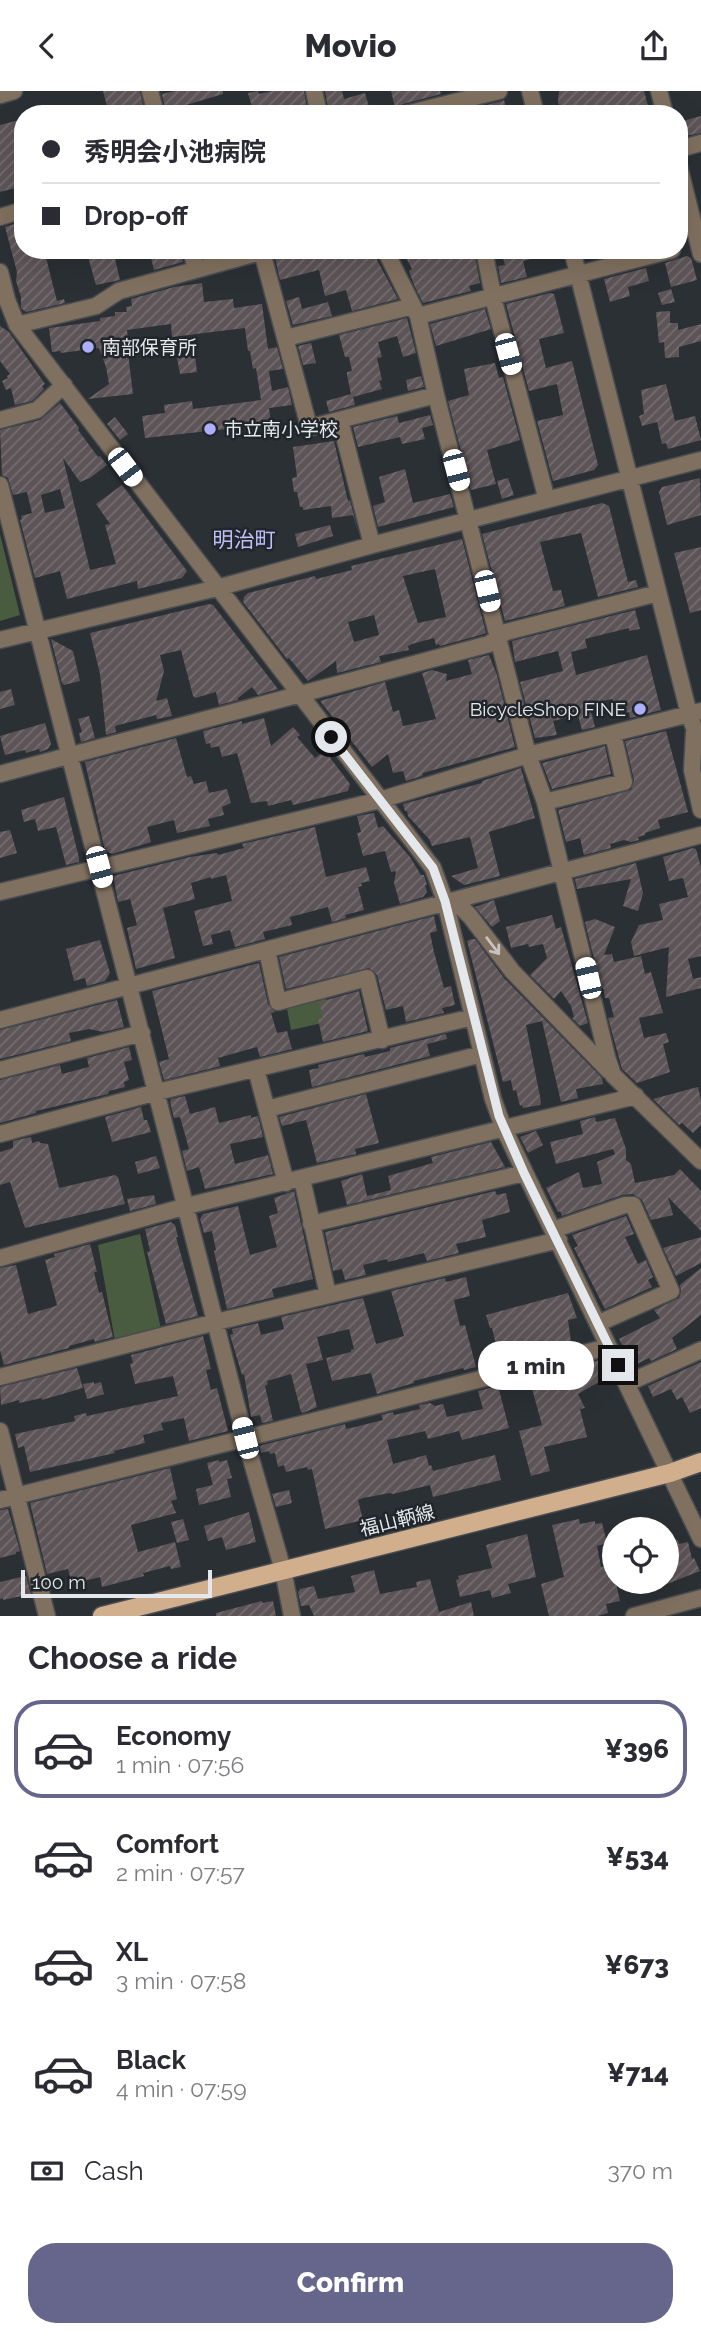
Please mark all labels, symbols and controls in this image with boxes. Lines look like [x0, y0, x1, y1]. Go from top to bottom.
icon: back [28, 27, 66, 65]
text: Movio [304, 27, 397, 64]
icon: share [635, 27, 673, 65]
text: 秀明会小池病院 [84, 137, 266, 167]
text: Drop-off [84, 201, 188, 231]
car [493, 331, 524, 377]
place label: 南部保育所 [102, 336, 197, 358]
marker: 南部保育所 [80, 339, 96, 355]
place label: 市立南小学校 [224, 418, 338, 440]
marker: 市立南小学校 [202, 421, 218, 437]
car [104, 444, 147, 490]
car [441, 447, 472, 493]
district label: 明治町 [213, 527, 276, 552]
car [473, 568, 502, 614]
place label: BicycleShop FINE [470, 698, 626, 720]
marker: BicycleShop FINE [632, 701, 648, 717]
route start [315, 721, 347, 753]
car [84, 844, 115, 890]
one-way arrow [485, 937, 500, 956]
car [574, 955, 603, 1001]
callout: 1 min [478, 1341, 594, 1389]
route end [602, 1349, 634, 1381]
text: 1 min [506, 1352, 566, 1379]
car [230, 1415, 261, 1461]
street label: 福山鞆線 [357, 1500, 437, 1540]
map controls [602, 1517, 679, 1594]
button: locate [602, 1517, 679, 1594]
scale bar [21, 1567, 212, 1599]
text: 100 m [32, 1571, 86, 1593]
text: Choose a ride [28, 1639, 237, 1676]
icon: car [32, 1718, 95, 1781]
text: Economy [116, 1721, 231, 1751]
text: ¥396 [604, 1734, 669, 1764]
text: 1 min · 07:56 [116, 1751, 244, 1778]
icon: car [32, 1826, 95, 1889]
text: Comfort [116, 1829, 219, 1859]
text: ¥534 [606, 1842, 669, 1872]
text: 2 min · 07:57 [116, 1859, 245, 1886]
icon: car [32, 1934, 95, 1997]
text: XL [116, 1937, 148, 1967]
text: ¥673 [605, 1950, 669, 1980]
text: 3 min · 07:58 [116, 1967, 247, 1994]
icon: car [32, 2042, 95, 2105]
text: Black [116, 2045, 186, 2075]
text: ¥714 [607, 2058, 669, 2088]
text: 4 min · 07:59 [116, 2075, 247, 2102]
icon: cash [28, 2152, 66, 2190]
text: Cash [84, 2156, 144, 2186]
text: 370 m [608, 2157, 673, 2184]
button: Confirm [28, 2243, 673, 2323]

